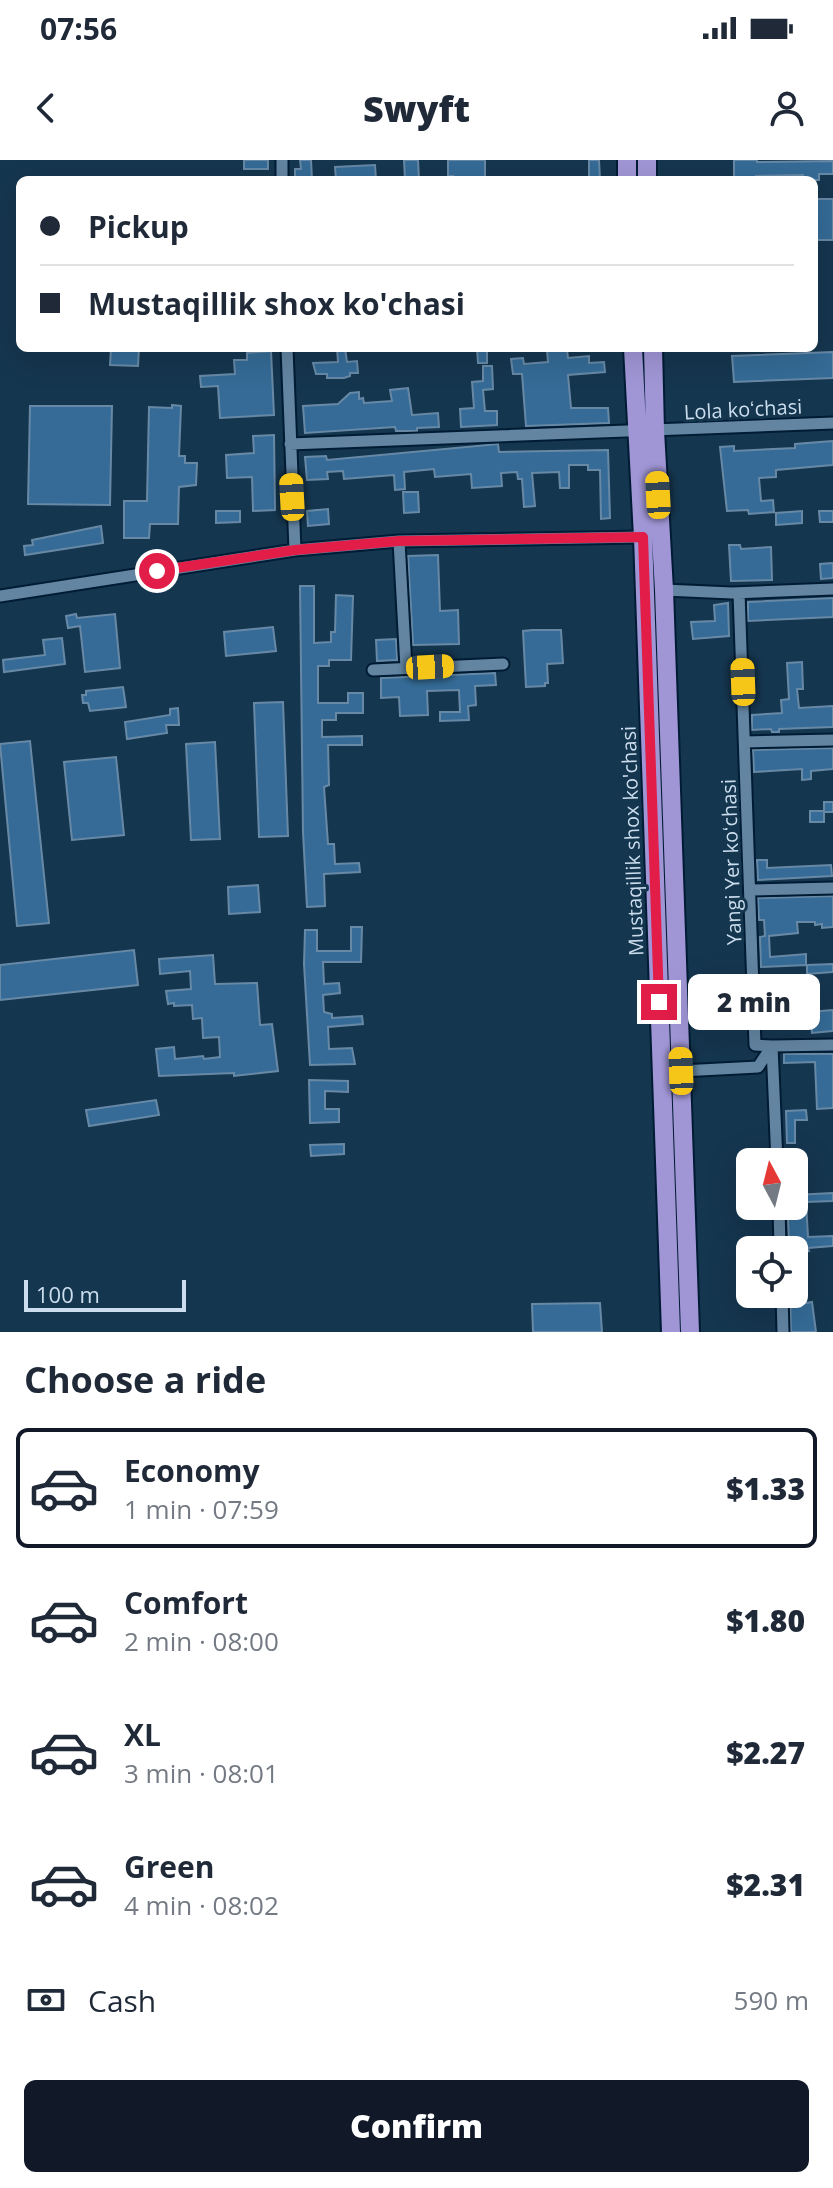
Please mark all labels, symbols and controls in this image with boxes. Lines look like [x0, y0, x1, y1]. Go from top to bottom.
text: 07:56 [40, 8, 117, 49]
text: Swyft [363, 84, 470, 133]
icon: back [24, 86, 68, 130]
icon: person [765, 86, 809, 130]
text: Pickup [88, 206, 189, 247]
text: Mustaqillik shox ko'chasi [88, 283, 465, 324]
street label: Lola koʻchasi [683, 392, 803, 426]
car [645, 470, 671, 520]
car [279, 472, 305, 522]
route start [139, 553, 175, 589]
car [405, 654, 455, 680]
car [730, 658, 756, 706]
street label: Mustaqillik shox ko'chasi [614, 726, 650, 956]
street label: Yangi Yer koʻchasi [715, 779, 747, 945]
callout: 2 min [687, 974, 819, 1030]
route end [641, 984, 677, 1020]
text: 2 min [717, 984, 791, 1020]
car [668, 1047, 694, 1095]
north arrow [736, 1148, 808, 1220]
map controls [736, 1148, 808, 1308]
button: locate [736, 1236, 808, 1308]
scale bar [24, 1276, 186, 1312]
text: 100 m [36, 1279, 100, 1309]
text: Choose a ride [24, 1355, 266, 1404]
text: Economy [124, 1450, 260, 1491]
icon: car [28, 1452, 100, 1524]
text: $1.33 [726, 1468, 805, 1509]
text: 1 min · 07:59 [124, 1491, 279, 1527]
text: Comfort [124, 1582, 248, 1623]
icon: car [28, 1584, 100, 1656]
text: $1.80 [726, 1600, 805, 1641]
text: 2 min · 08:00 [124, 1623, 279, 1659]
text: XL [124, 1714, 161, 1755]
icon: car [28, 1716, 100, 1788]
text: $2.27 [726, 1732, 805, 1773]
text: 3 min · 08:01 [124, 1755, 279, 1791]
text: Green [124, 1846, 215, 1887]
icon: car [28, 1848, 100, 1920]
text: $2.31 [726, 1864, 805, 1905]
text: 4 min · 08:02 [124, 1887, 279, 1923]
icon: cash [24, 1978, 68, 2022]
text: Cash [88, 1980, 156, 2021]
text: 590 m [734, 1982, 809, 2018]
button: Confirm [24, 2080, 809, 2172]

